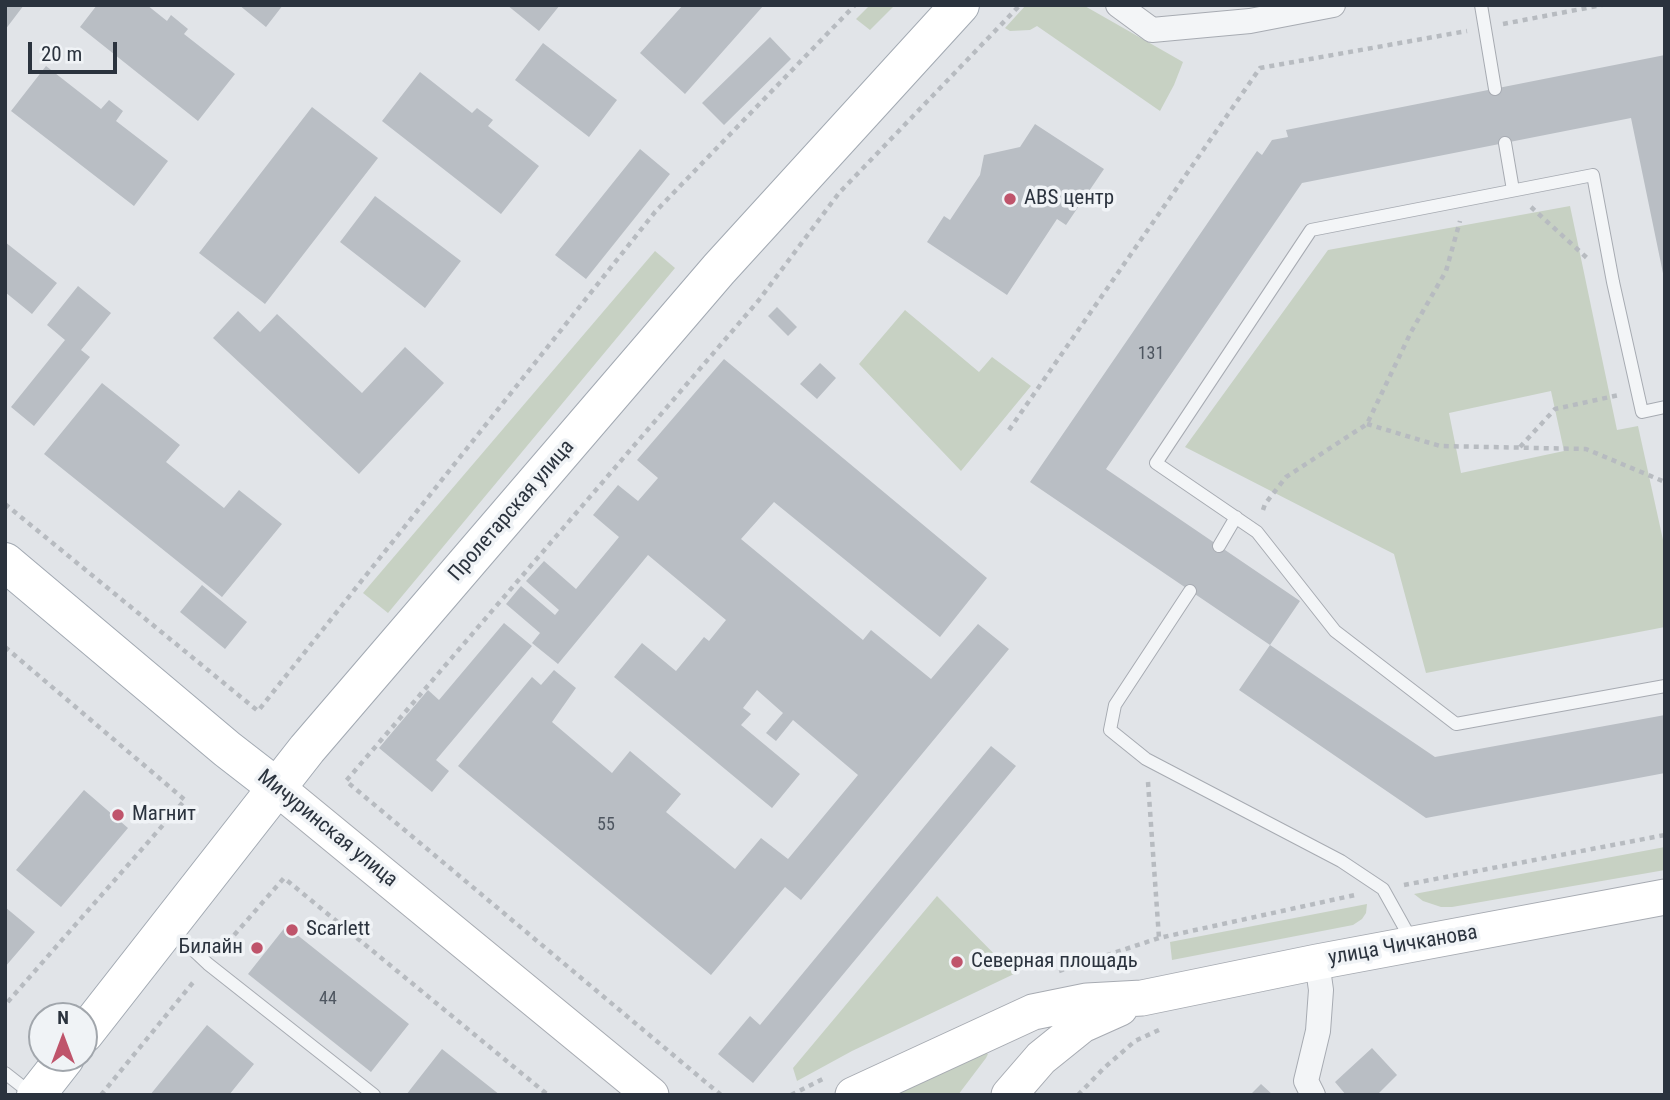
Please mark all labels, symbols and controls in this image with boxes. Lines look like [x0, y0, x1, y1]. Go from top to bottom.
scale bar [32, 28, 121, 72]
text: 20 m [41, 42, 82, 66]
place label: ABS центр [1024, 186, 1114, 212]
marker: ABS центр [1002, 191, 1018, 207]
house number: 131 [1138, 343, 1164, 365]
street label: Пролетарская улица [444, 435, 580, 587]
street label: Мичуринская улица [252, 765, 402, 893]
place label: Магнит [132, 802, 196, 828]
marker: Магнит [110, 807, 126, 823]
house number: 55 [597, 814, 615, 836]
place label: Scarlett [306, 917, 370, 943]
street label: улица Чичканова [1326, 920, 1480, 972]
marker: Scarlett [284, 922, 300, 938]
place label: Билайн [179, 935, 243, 961]
marker: Билайн [249, 940, 265, 956]
place label: Северная площадь [971, 949, 1138, 975]
marker: Северная площадь [949, 954, 965, 970]
house number: 44 [319, 988, 337, 1010]
north arrow [28, 1002, 98, 1072]
text: N [57, 1006, 69, 1029]

